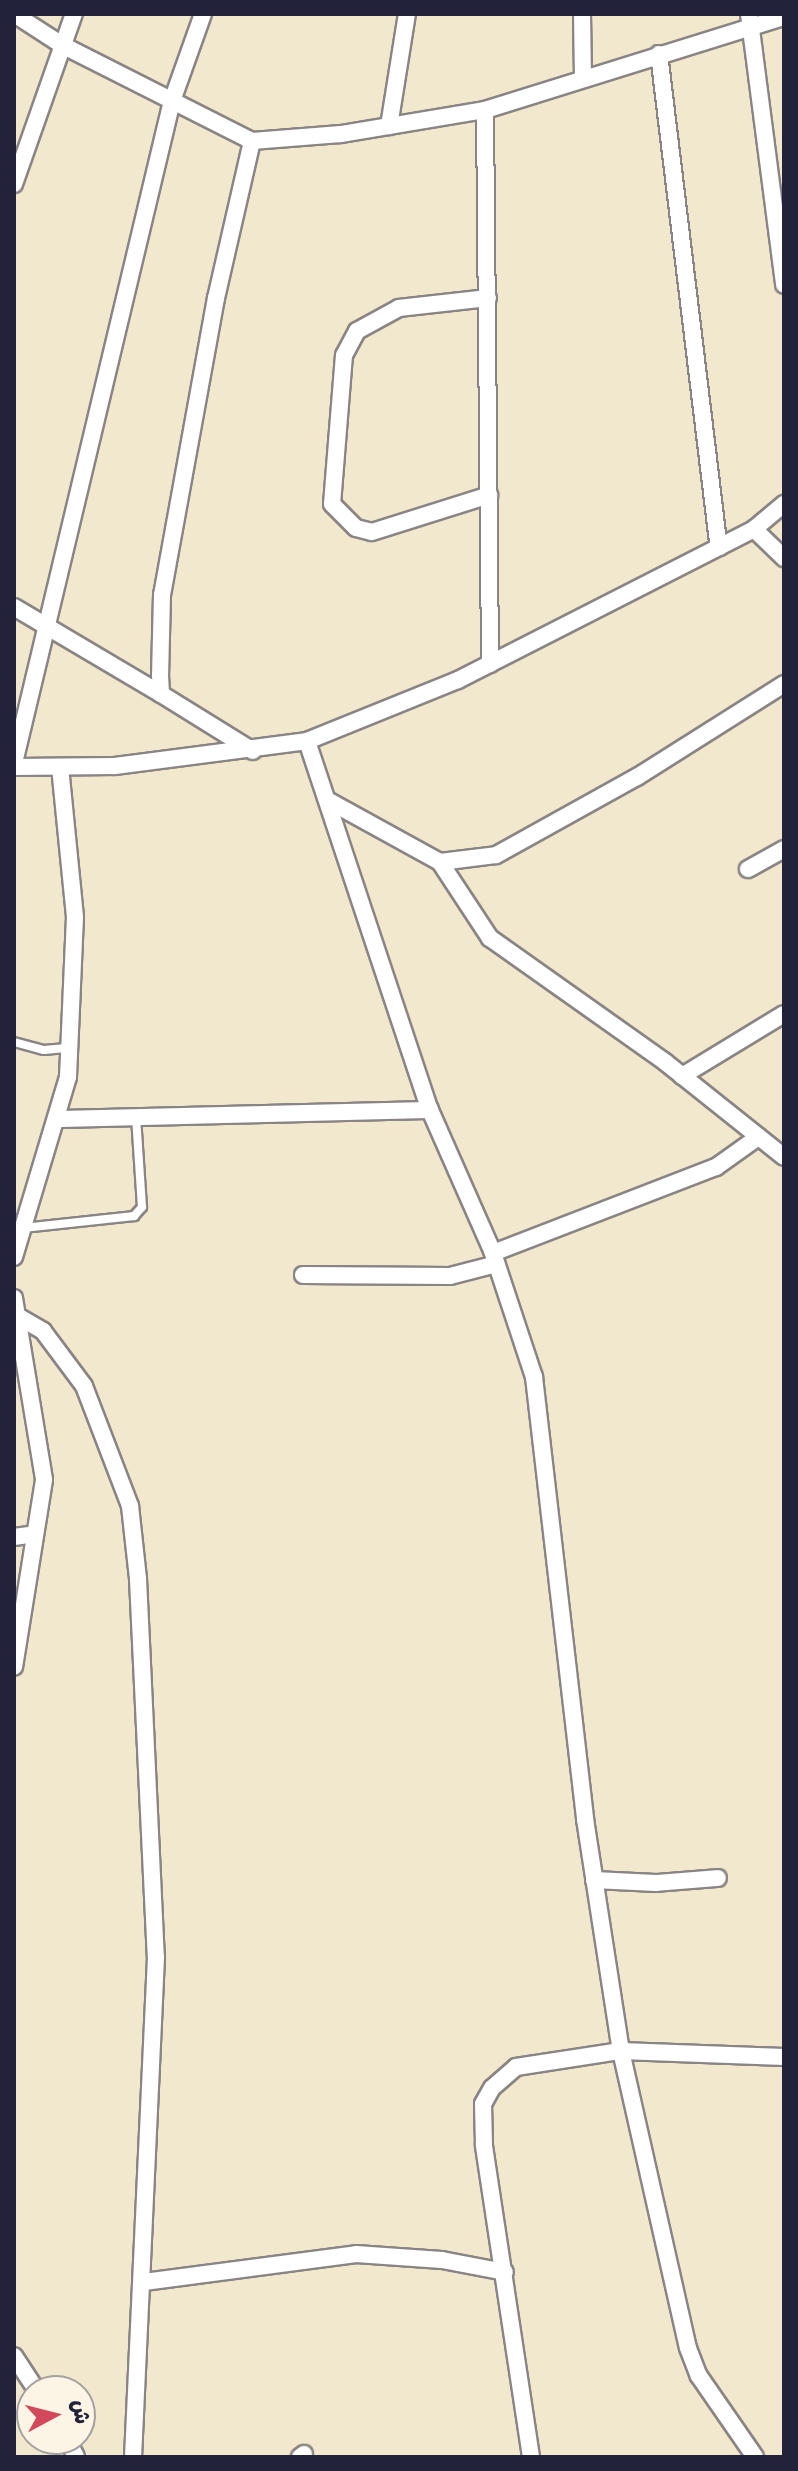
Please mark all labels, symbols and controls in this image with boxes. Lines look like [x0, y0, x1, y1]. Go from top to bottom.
north arrow [16, 2375, 96, 2455]
text: ش [61, 2398, 95, 2426]

